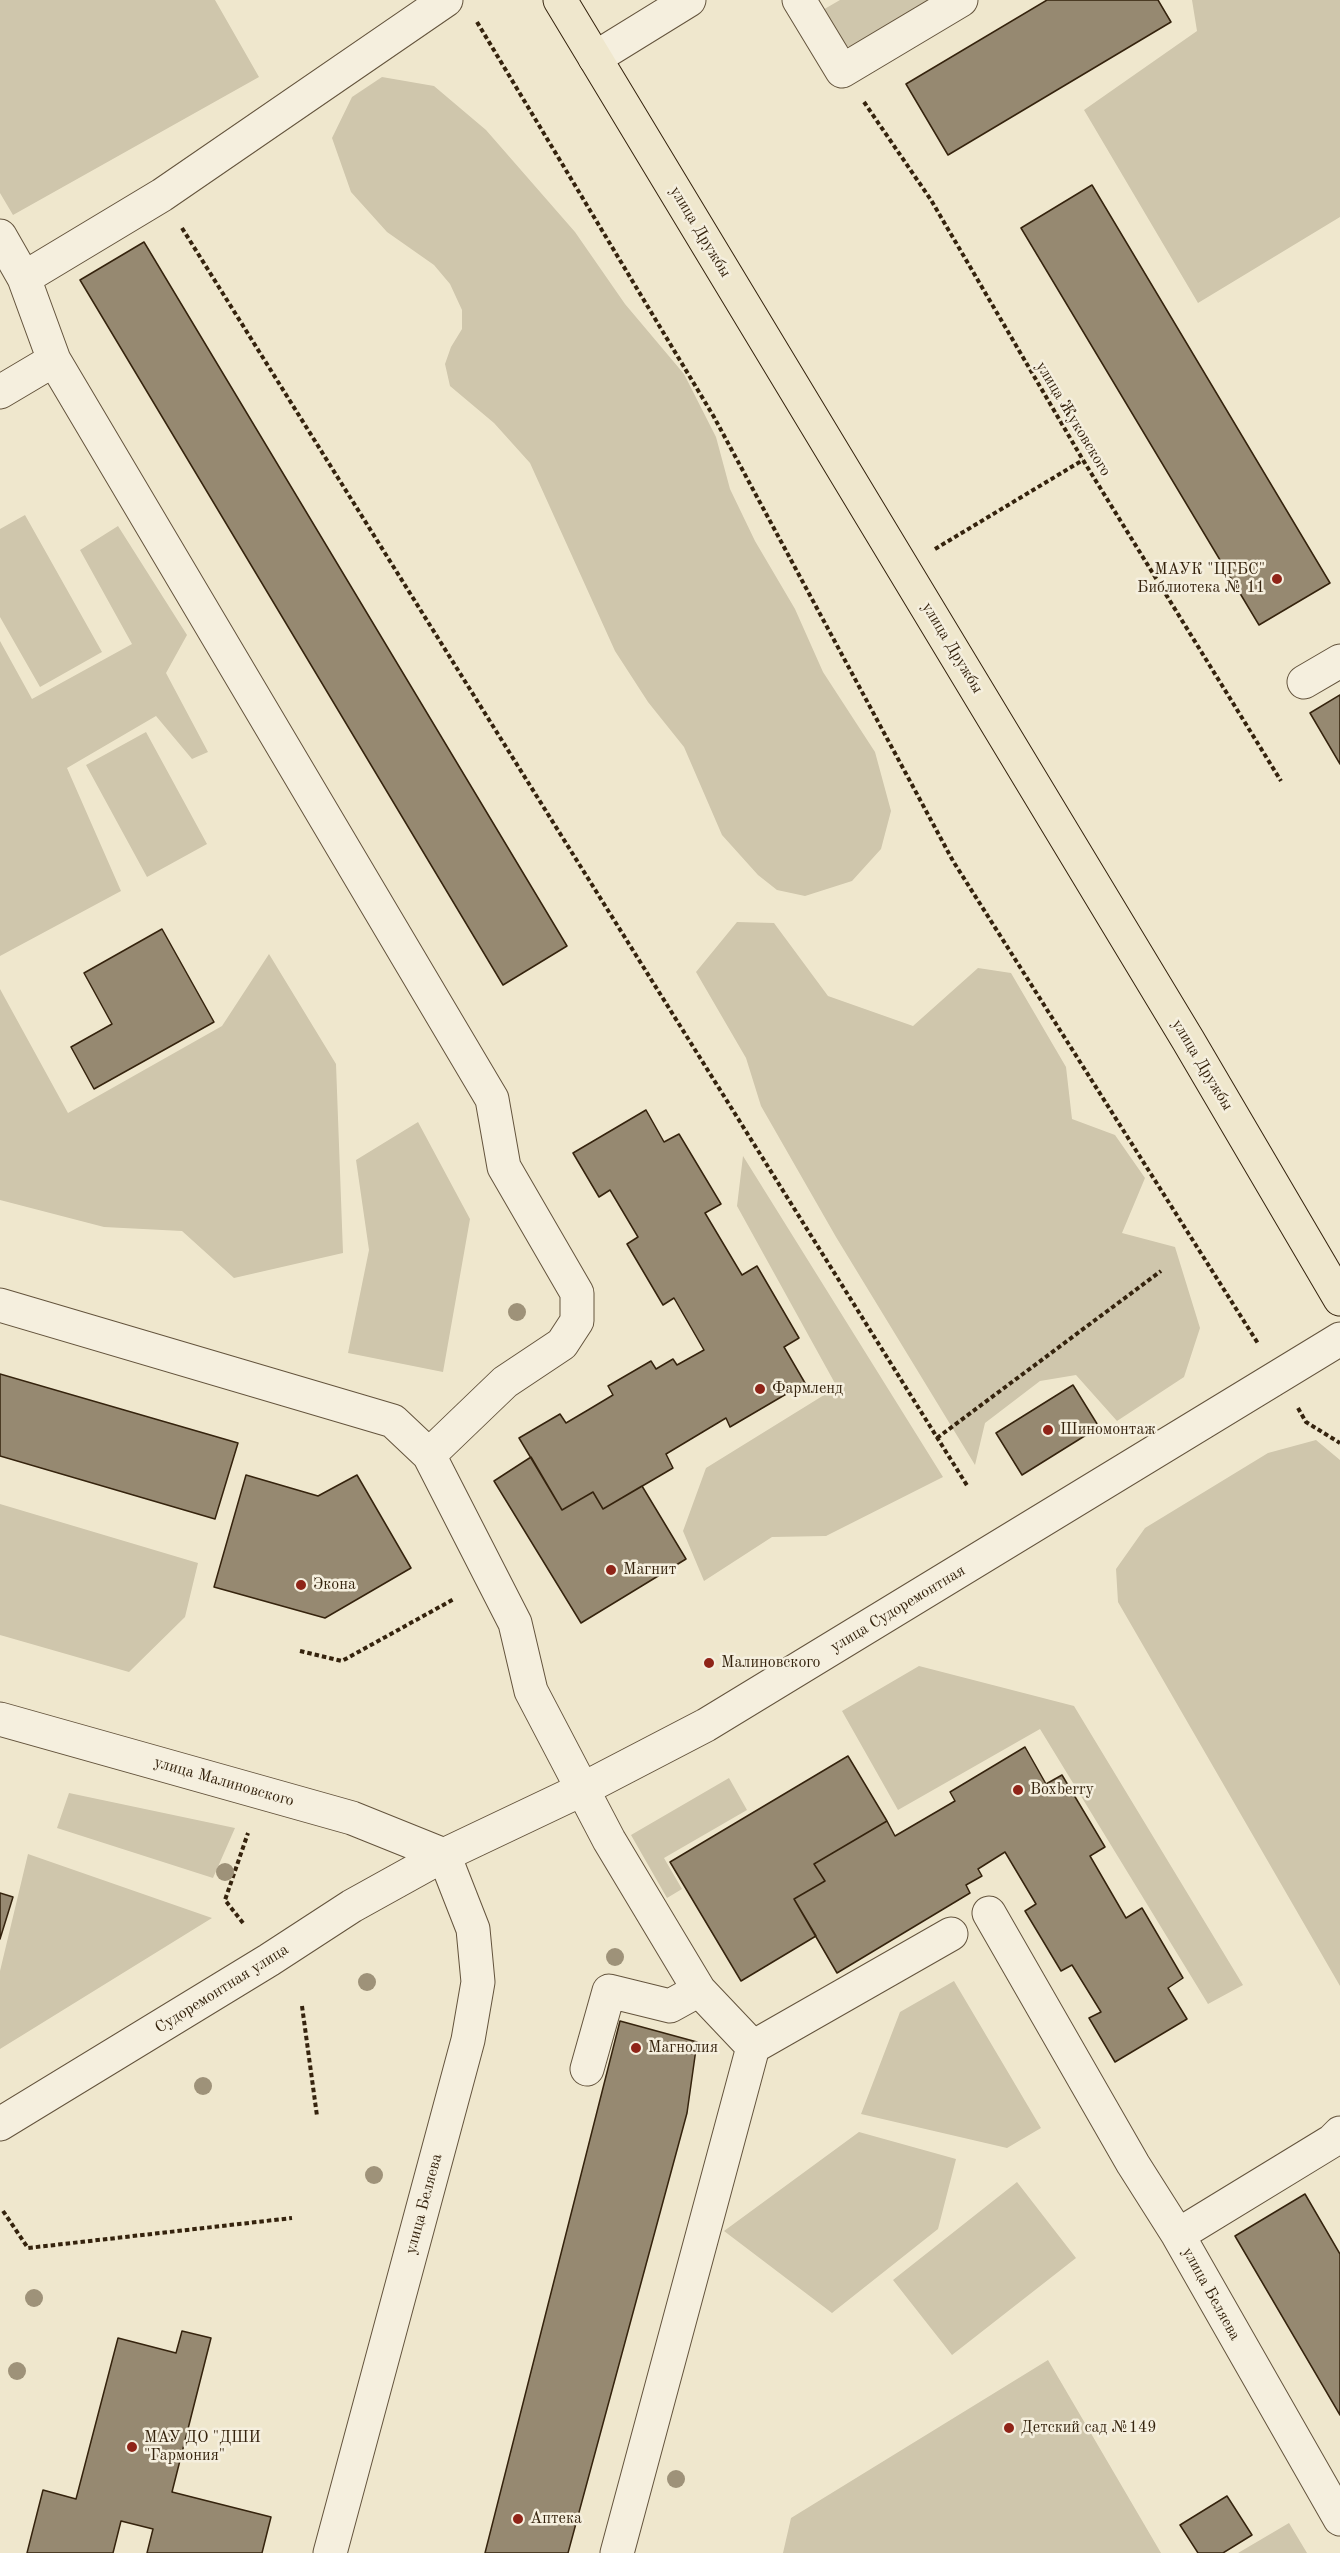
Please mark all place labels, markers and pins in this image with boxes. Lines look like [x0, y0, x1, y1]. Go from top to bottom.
place label: МАУК "ЦГБС" Библиотека № 11 [1137, 560, 1265, 598]
marker: МАУК "ЦГБС" Библиотека № 11 [1270, 572, 1284, 586]
place label: Фармленд [772, 1379, 843, 1399]
marker: Фармленд [753, 1382, 767, 1396]
place label: Шиномонтаж [1060, 1420, 1156, 1440]
marker: Шиномонтаж [1041, 1423, 1055, 1437]
place label: Магнит [623, 1560, 676, 1580]
marker: Магнит [604, 1563, 618, 1577]
place label: Экона [313, 1575, 356, 1595]
marker: Экона [294, 1578, 308, 1592]
place label: Малиновского [721, 1653, 820, 1673]
marker: Малиновского [702, 1656, 716, 1670]
place label: Boxberry [1030, 1780, 1094, 1800]
marker: Boxberry [1011, 1783, 1025, 1797]
place label: Магнолия [648, 2038, 718, 2058]
marker: Магнолия [629, 2041, 643, 2055]
place label: Детский сад №149 [1021, 2418, 1157, 2438]
marker: Детский сад №149 [1002, 2421, 1016, 2435]
place label: МАУ ДО "ДШИ "Гармония" [144, 2428, 261, 2466]
marker: МАУ ДО "ДШИ "Гармония" [125, 2440, 139, 2454]
place label: Аптека [530, 2509, 582, 2529]
marker: Аптека [511, 2512, 525, 2526]

